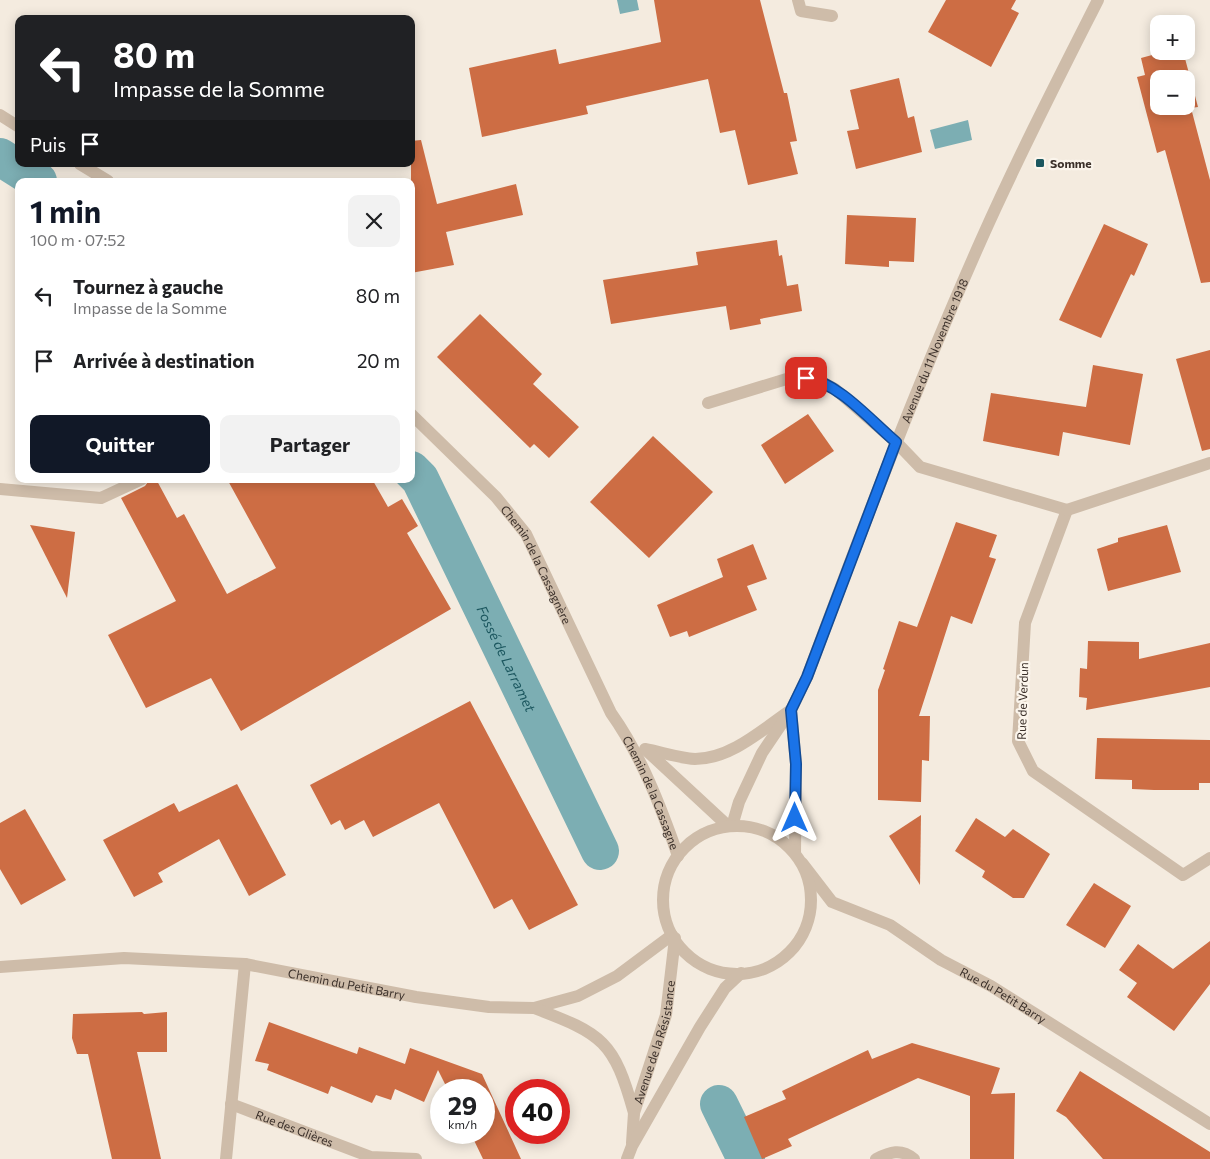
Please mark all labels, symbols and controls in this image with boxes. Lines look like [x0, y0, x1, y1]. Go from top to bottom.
map controls [1150, 15, 1195, 115]
button: + [1150, 15, 1195, 60]
text: 80 m [113, 32, 195, 75]
icon: left [30, 35, 95, 100]
button: − [1150, 70, 1195, 115]
text: Impasse de la Somme [113, 75, 325, 102]
icon: arrive [76, 130, 104, 158]
text: Puis [30, 133, 66, 156]
place label: Somme [1050, 156, 1092, 170]
marker: Somme [1034, 157, 1046, 169]
text: 1 min [30, 192, 101, 229]
button: close [348, 195, 400, 247]
text: 100 m · 07:52 [30, 230, 125, 249]
text: Tournez à gauche [73, 275, 223, 298]
street label: Avenue du 11 Novembre 1918 [898, 276, 970, 425]
icon: left [30, 282, 58, 310]
text: 80 m [356, 284, 400, 307]
text: Impasse de la Somme [73, 298, 227, 317]
icon: arrive [30, 347, 58, 375]
text: Arrivée à destination [73, 349, 255, 372]
text: 20 m [357, 349, 400, 372]
pin [785, 357, 827, 399]
icon: arrive [792, 364, 820, 392]
button: Quitter [30, 415, 210, 473]
button: Partager [220, 415, 400, 473]
street label: Chemin de la Cassagnère [498, 502, 575, 626]
water label: Fossé de Larramet [474, 602, 540, 714]
street label: Rue de Verdun [1014, 662, 1030, 740]
street label: Chemin de la Cassagne [620, 733, 682, 851]
position arrow [768, 791, 820, 843]
street label: Rue du Petit Barry [958, 964, 1049, 1026]
street label: Chemin du Petit Barry [287, 965, 406, 1002]
street label: Avenue de la Résistance [630, 980, 677, 1106]
speed limit sign: 40 [505, 1079, 570, 1144]
text: 29 [448, 1090, 477, 1120]
street label: Rue des Glières [254, 1107, 335, 1149]
text: km/h [448, 1117, 477, 1131]

